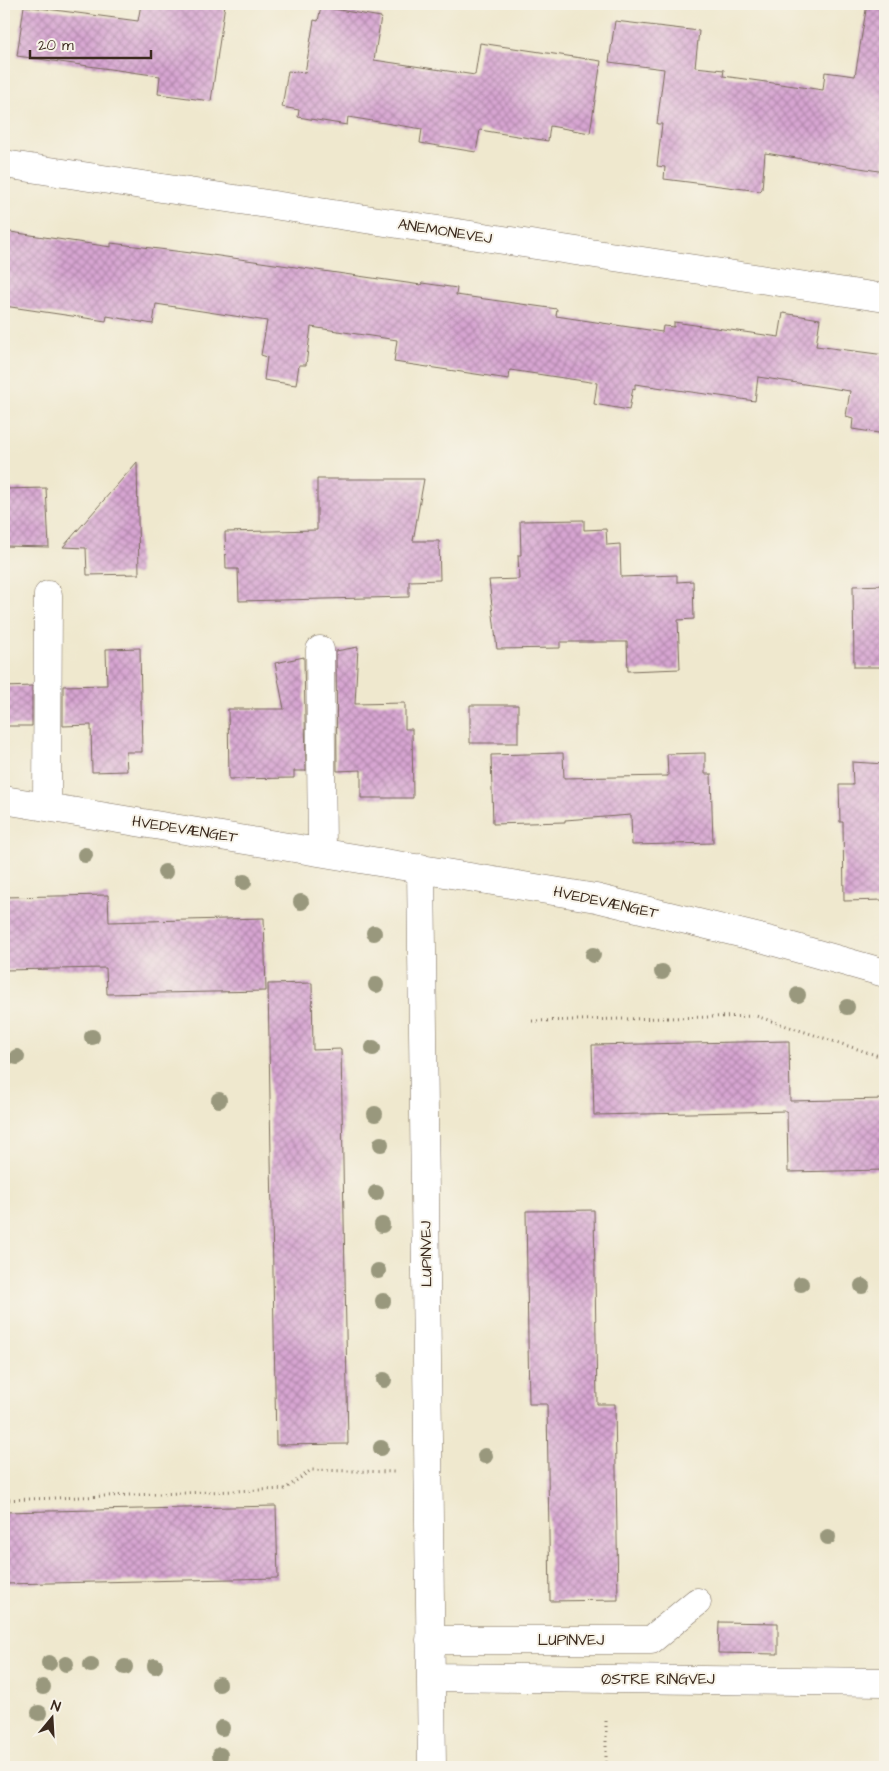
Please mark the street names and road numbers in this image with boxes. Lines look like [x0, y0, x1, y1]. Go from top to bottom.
street label: ANEMONEVEJ [396, 214, 493, 249]
street label: HVEDEVÆNGET [131, 811, 240, 848]
street label: HVEDEVÆNGET [552, 881, 661, 924]
street label: LUPINVEJ [415, 1221, 438, 1287]
street label: LUPINVEJ [538, 1630, 604, 1651]
street label: ØSTRE RINGVEJ [601, 1669, 715, 1690]

